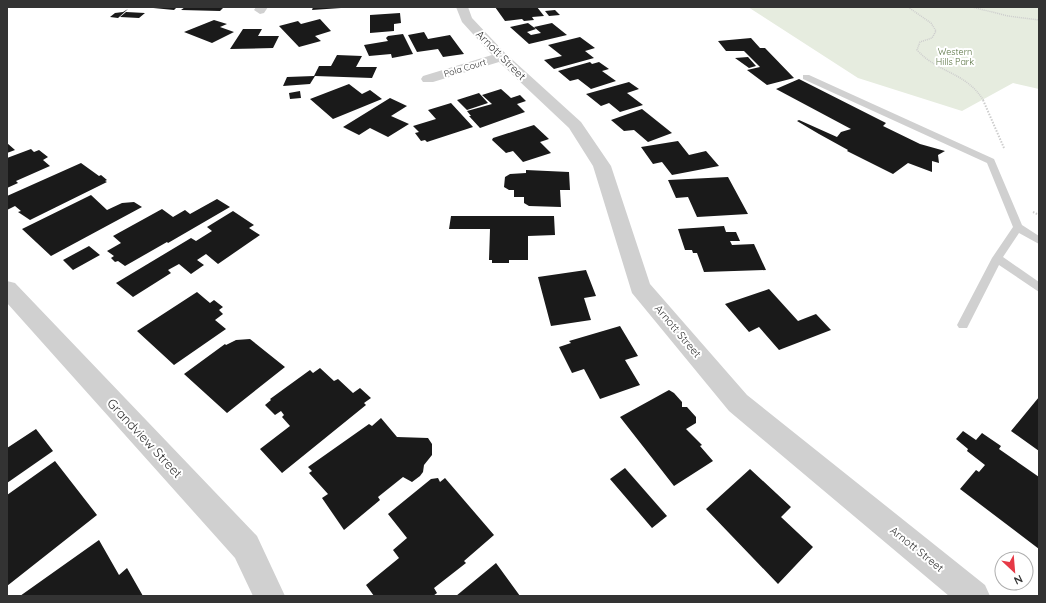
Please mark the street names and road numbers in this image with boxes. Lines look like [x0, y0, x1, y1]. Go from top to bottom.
street label: Arnott Street [473, 27, 529, 83]
street label: Pola Court [442, 56, 487, 79]
street label: Arnott Street [652, 302, 704, 361]
street label: Grandview Street [104, 395, 186, 481]
street label: Arnott Street [887, 523, 947, 575]

